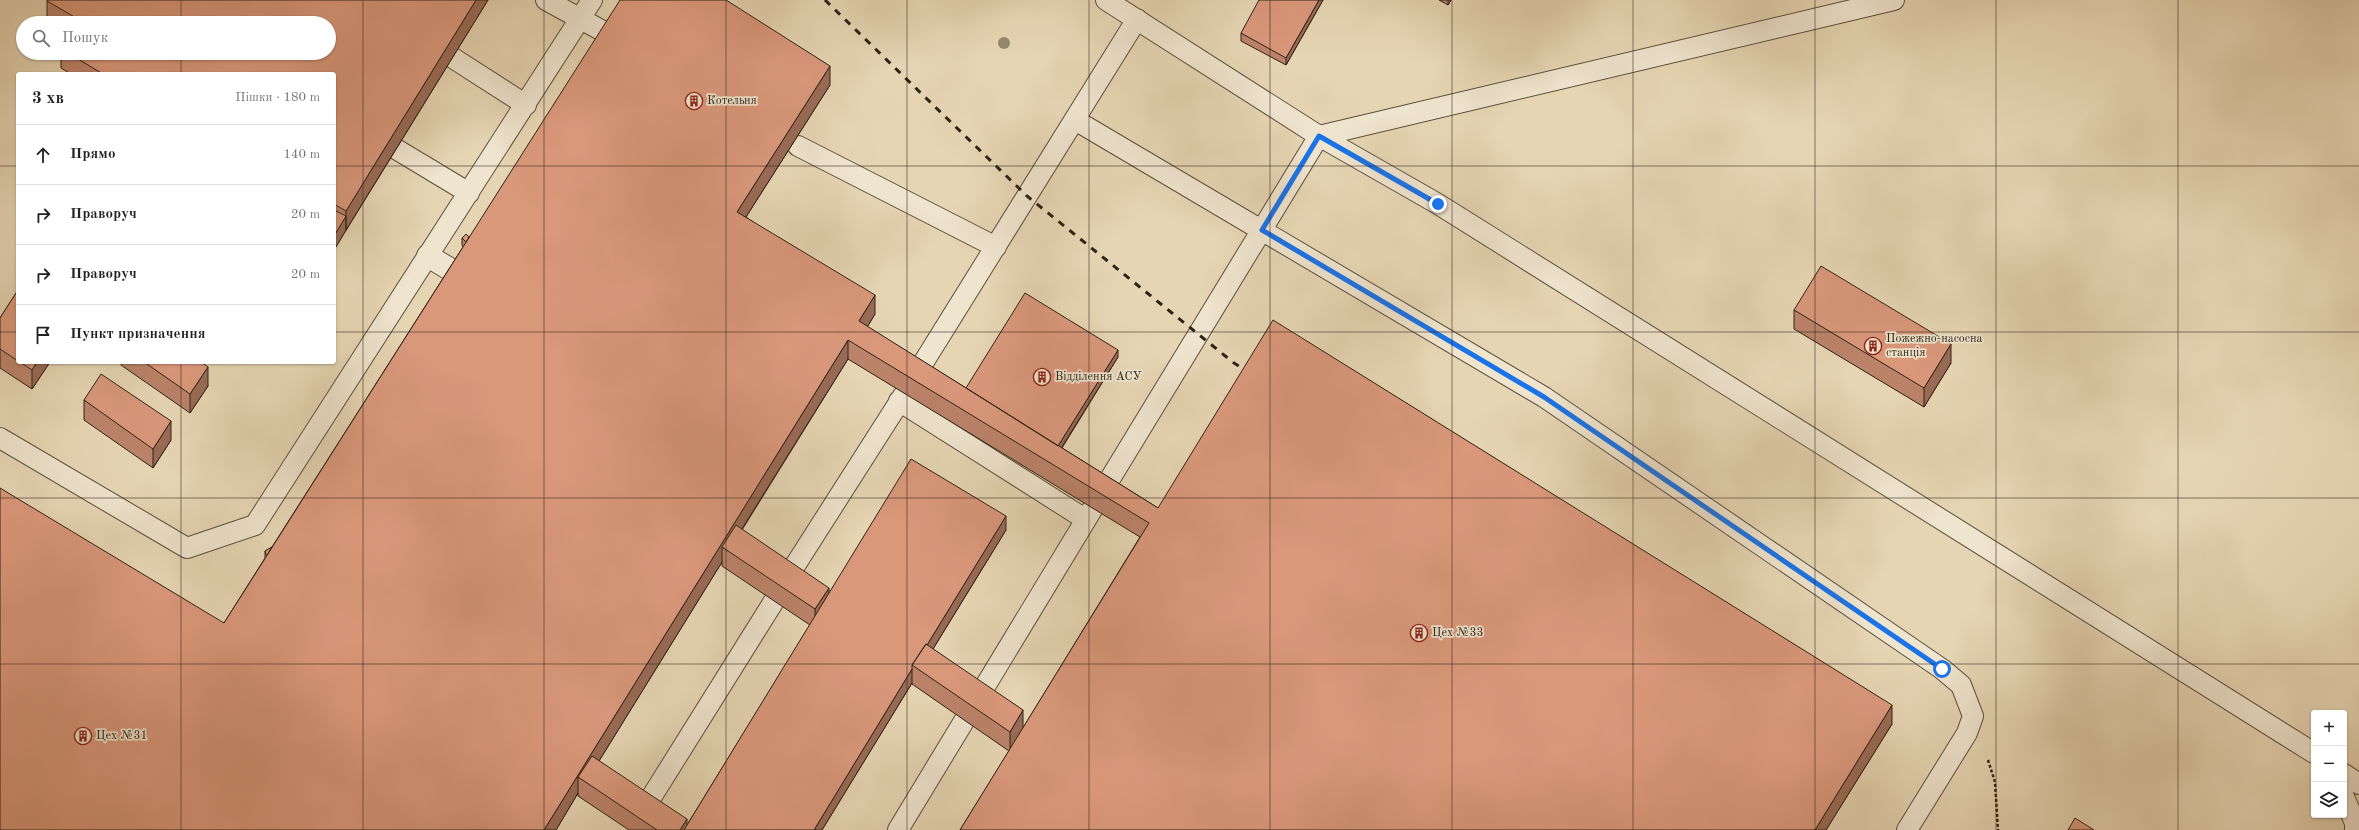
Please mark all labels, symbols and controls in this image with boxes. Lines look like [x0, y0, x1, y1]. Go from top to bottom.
search box [16, 16, 336, 60]
icon: search [30, 27, 52, 49]
text: Пошук [62, 31, 108, 46]
text: 3 хв [32, 90, 64, 107]
text: Пішки · 180 m [235, 91, 320, 104]
building icon: Котельня [684, 91, 704, 111]
place label: Котельня [707, 95, 757, 107]
icon: ahead [32, 144, 54, 166]
text: Прямо [70, 147, 116, 162]
text: 140 m [283, 148, 320, 161]
route end [1429, 195, 1447, 213]
icon: right [32, 204, 54, 226]
text: Праворуч [70, 207, 137, 222]
text: 20 m [291, 208, 320, 221]
icon: right [32, 264, 54, 286]
text: Праворуч [70, 267, 137, 282]
text: 20 m [291, 268, 320, 281]
icon: arrive [32, 324, 54, 346]
text: Пункт призначення [70, 327, 206, 342]
place label: Пожежно-насосна станція [1886, 333, 1983, 359]
building icon: Пожежно-насосна станція [1863, 336, 1883, 356]
building icon: Відділення АСУ [1032, 367, 1052, 387]
place label: Відділення АСУ [1055, 370, 1142, 383]
building icon: Цех №33 [1409, 623, 1429, 643]
place label: Цех №33 [1432, 627, 1483, 639]
route start [1933, 660, 1951, 678]
map controls [2311, 710, 2347, 818]
button: + [2311, 710, 2347, 746]
building icon: Цех №31 [73, 726, 93, 746]
place label: Цех №31 [96, 730, 147, 742]
button: − [2311, 746, 2347, 782]
button: layers [2311, 782, 2347, 818]

